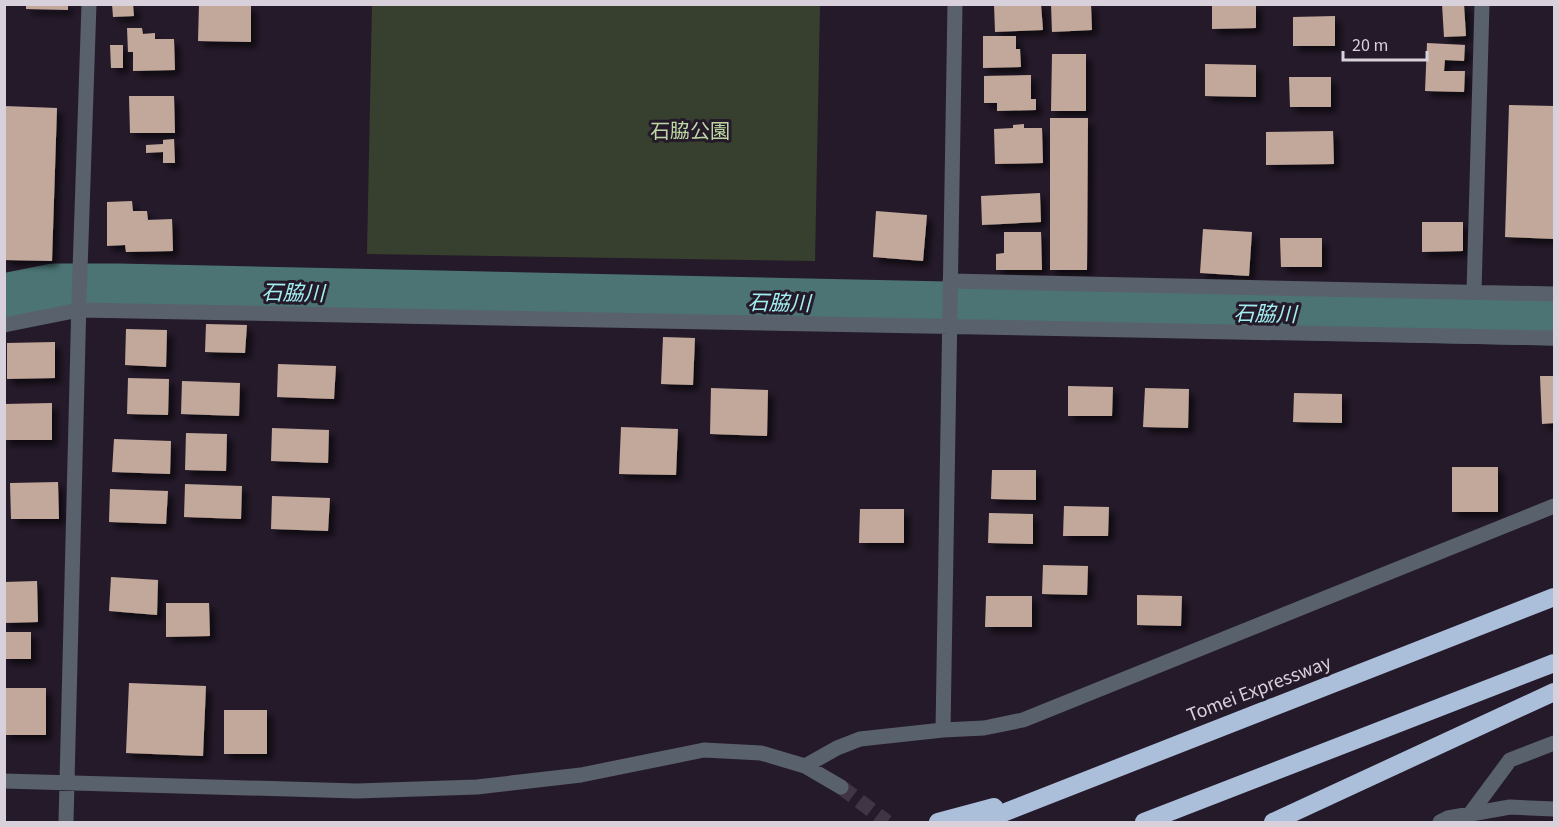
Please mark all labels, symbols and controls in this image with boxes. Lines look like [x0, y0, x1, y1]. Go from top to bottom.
scale bar [1343, 24, 1427, 62]
text: 20 m [1352, 33, 1388, 58]
park label: 石脇公園 [650, 118, 730, 146]
water label: 石脇川 [261, 277, 327, 309]
water label: 石脇川 [747, 287, 813, 319]
water label: 石脇川 [1233, 298, 1299, 330]
street label: Tomei Expressway [1183, 648, 1336, 729]

